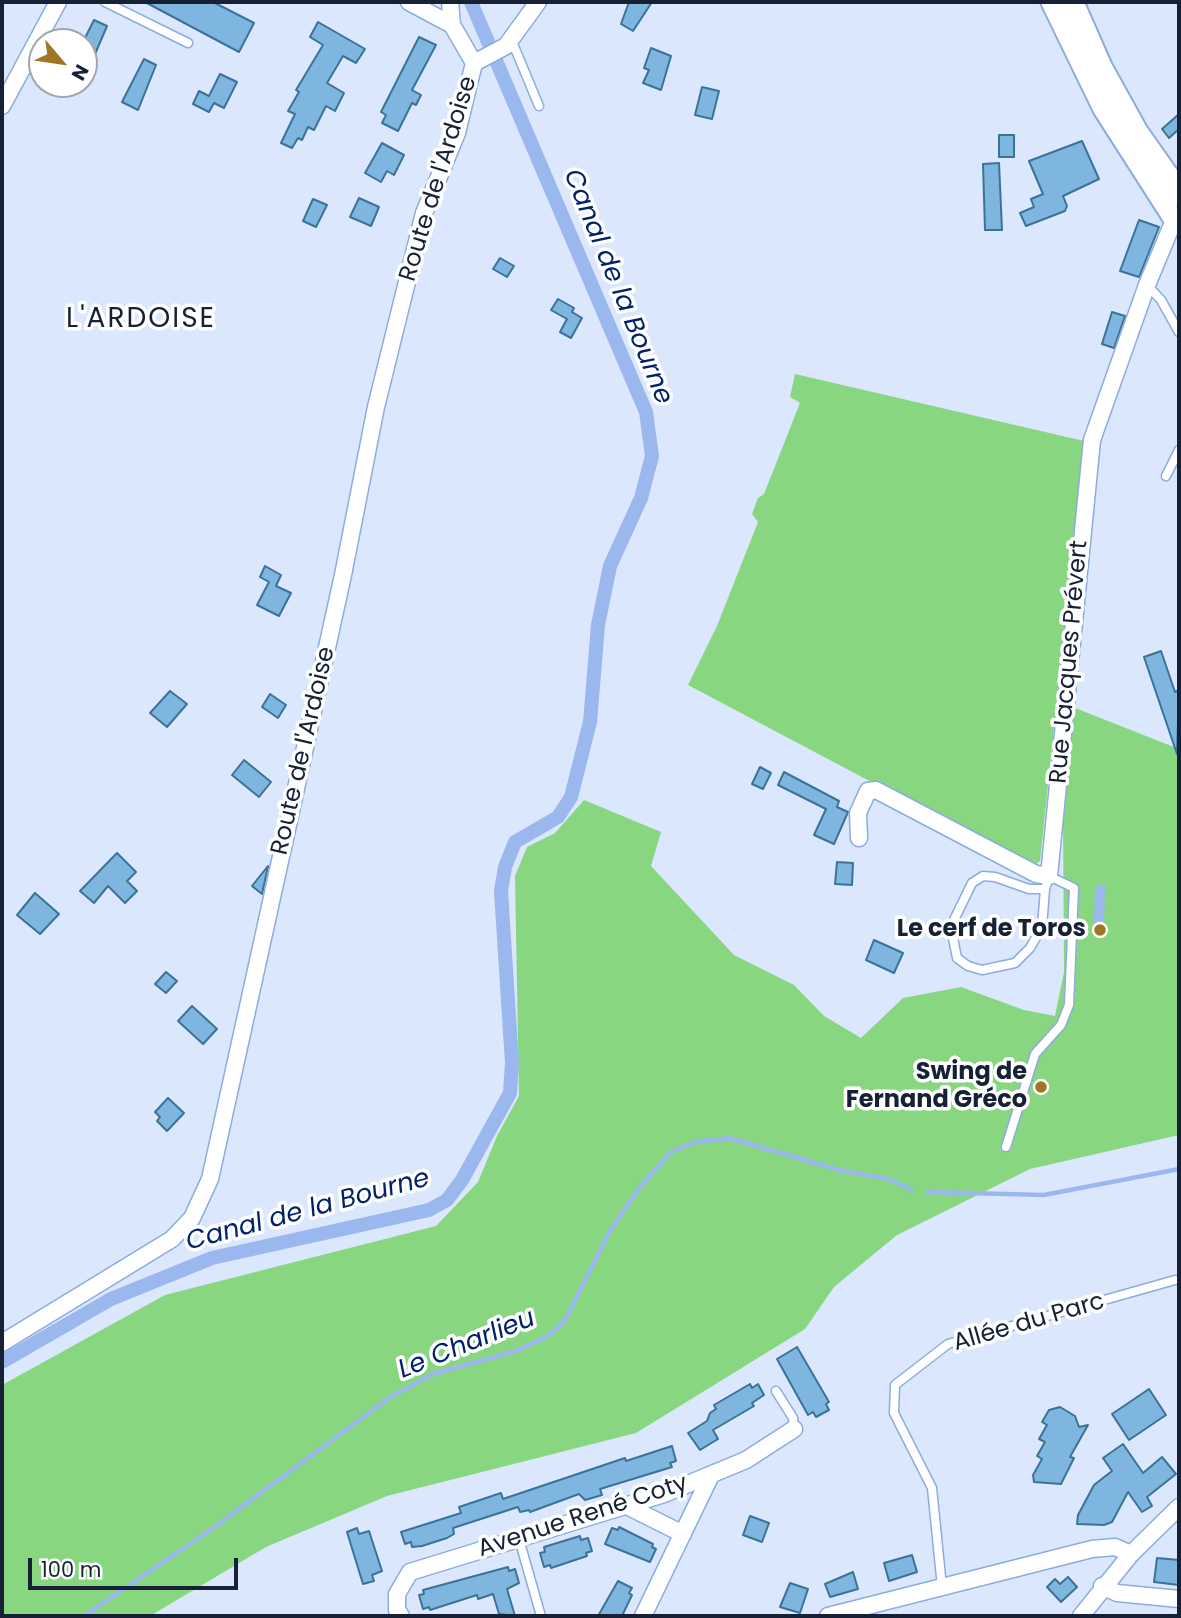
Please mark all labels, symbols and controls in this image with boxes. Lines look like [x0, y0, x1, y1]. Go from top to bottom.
north arrow [28, 28, 98, 98]
text: N [65, 60, 95, 85]
street label: Route de l'Ardoise [394, 73, 484, 285]
water label: Canal de la Bourne [556, 165, 678, 409]
district label: L'ARDOISE [67, 303, 215, 337]
street label: Rue Jacques Prévert [1045, 539, 1095, 785]
street label: Route de l'Ardoise [266, 644, 342, 858]
place label: Le cerf de Toros [897, 916, 1086, 944]
marker: Le cerf de Toros [1092, 922, 1108, 938]
place label: Swing de Fernand Gréco [846, 1059, 1027, 1115]
marker: Swing de Fernand Gréco [1033, 1079, 1049, 1095]
water label: Canal de la Bourne [183, 1163, 433, 1259]
street label: Allée du Parc [950, 1288, 1108, 1358]
water label: Le Charlieu [394, 1303, 540, 1387]
street label: Avenue René Coty [475, 1470, 691, 1564]
scale bar [32, 1544, 242, 1588]
text: 100 m [41, 1555, 101, 1584]

